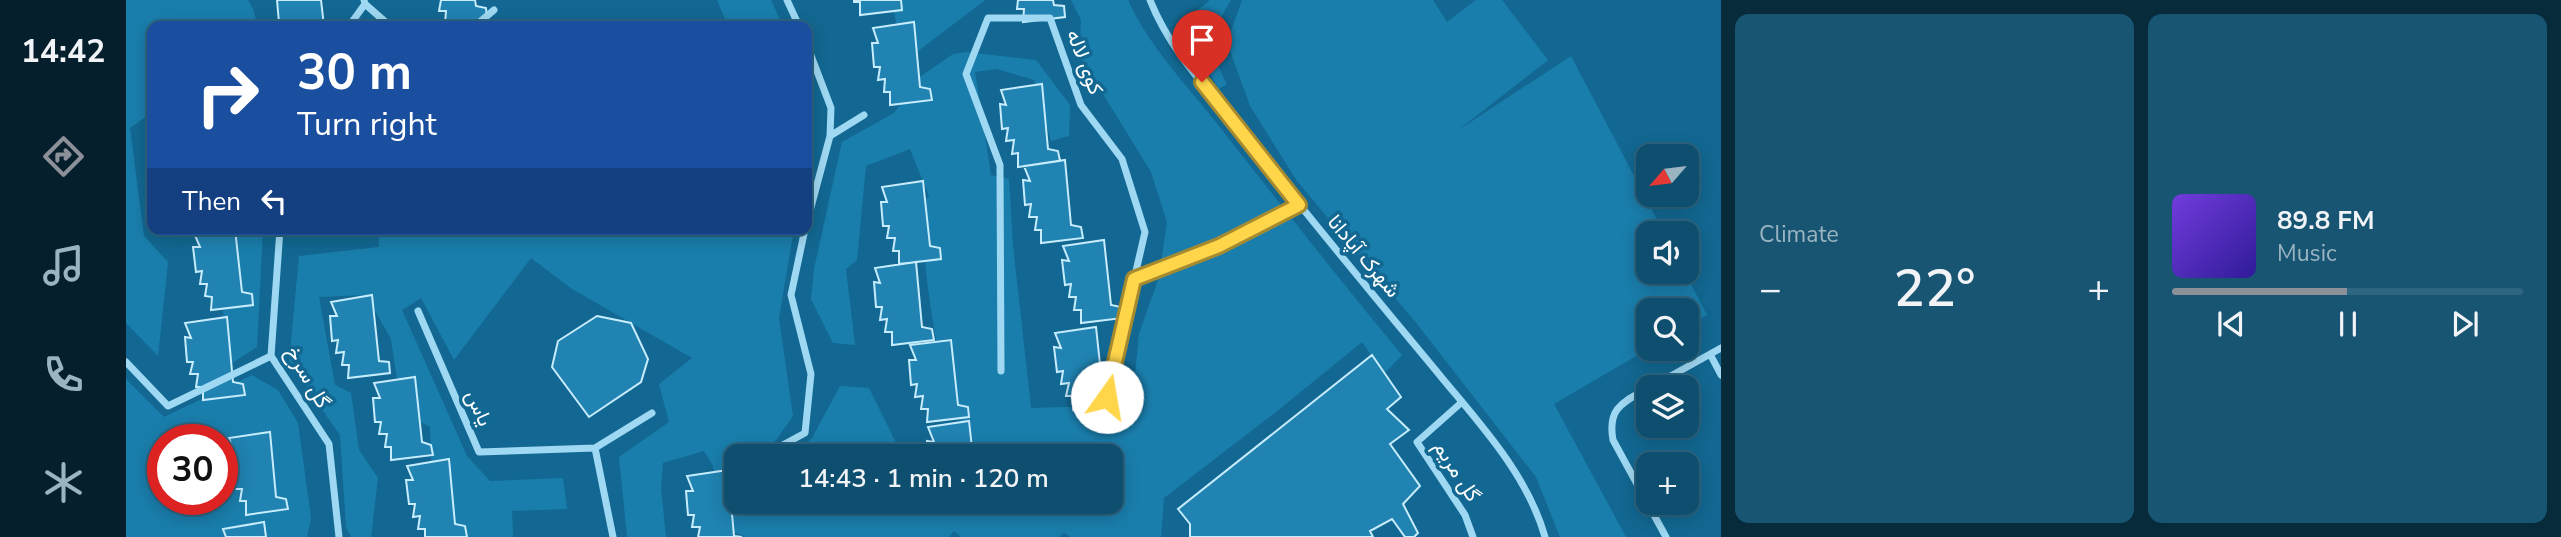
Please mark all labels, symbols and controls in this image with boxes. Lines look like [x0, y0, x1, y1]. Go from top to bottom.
pin [1172, 10, 1232, 82]
icon: arrive [1183, 21, 1221, 59]
street label: کوی لاله [1060, 25, 1110, 99]
text: 14:42 [21, 30, 105, 73]
text: 30 m [297, 39, 412, 106]
icon: right [182, 49, 273, 140]
text: Turn right [297, 103, 437, 146]
icon: directions [39, 132, 88, 181]
north arrow [1636, 144, 1699, 206]
map controls [1636, 144, 1699, 515]
icon: left [255, 182, 293, 220]
text: Then [182, 184, 241, 219]
text: 89.8 FM [2277, 203, 2374, 238]
street label: شهرک آپادانا [1321, 209, 1407, 303]
text: Climate [1759, 219, 1839, 250]
button: sound [1636, 221, 1699, 284]
text: Music [2277, 238, 2337, 269]
icon: music [39, 241, 88, 290]
text: 22° [1894, 253, 1975, 324]
text: − [1759, 264, 1782, 315]
text: + [2087, 264, 2110, 315]
button: search [1636, 298, 1699, 361]
icon: previous [2212, 305, 2250, 343]
icon: pause [2329, 305, 2367, 343]
icon: next [2446, 305, 2484, 343]
street label: گل سرخ [279, 341, 337, 413]
icon: phone [39, 350, 88, 399]
position arrow [1070, 360, 1144, 434]
button: layers [1636, 375, 1699, 438]
street label: یاس [459, 385, 499, 431]
speed limit sign: 30 [147, 424, 238, 515]
street label: گل مریم [1427, 435, 1487, 507]
button: + [1636, 452, 1699, 515]
icon: climate [39, 458, 88, 507]
text: 14:43 · 1 min · 120 m [798, 461, 1049, 496]

